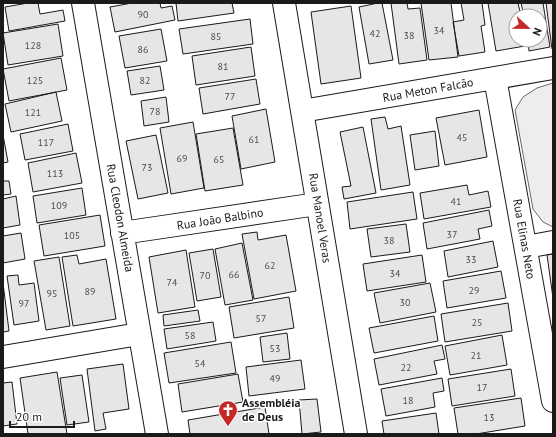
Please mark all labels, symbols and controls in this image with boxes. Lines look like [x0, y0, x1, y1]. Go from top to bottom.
house number: 90 [138, 8, 149, 21]
north arrow [508, 8, 548, 48]
house number: 34 [434, 24, 445, 37]
text: N [529, 26, 545, 38]
house number: 42 [370, 27, 380, 40]
house number: 38 [404, 29, 414, 42]
house number: 85 [211, 30, 221, 43]
house number: 128 [25, 39, 41, 52]
house number: 86 [138, 43, 148, 56]
house number: 81 [218, 60, 228, 73]
house number: 125 [27, 74, 43, 87]
house number: 82 [140, 74, 150, 87]
street label: Rua Meton Falcão [381, 74, 474, 105]
house number: 77 [225, 90, 235, 103]
house number: 78 [150, 105, 160, 118]
house number: 121 [25, 106, 41, 119]
house number: 45 [457, 131, 467, 144]
house number: 61 [249, 133, 259, 146]
house number: 117 [38, 136, 54, 149]
house number: 69 [177, 152, 187, 165]
house number: 65 [214, 153, 224, 166]
house number: 73 [142, 161, 152, 174]
street label: Rua Cleodon Almeida [104, 163, 137, 273]
house number: 113 [47, 167, 63, 180]
street label: Rua Manoel Veras [306, 172, 335, 264]
house number: 41 [451, 195, 461, 208]
street label: Rua Elinas Neto [510, 198, 539, 280]
house number: 109 [51, 199, 67, 212]
street label: Rua João Balbino [176, 204, 264, 233]
house number: 37 [447, 228, 457, 241]
house number: 105 [64, 229, 80, 242]
house number: 38 [384, 234, 394, 247]
house number: 33 [466, 253, 476, 266]
house number: 62 [265, 259, 275, 272]
house number: 34 [390, 267, 401, 280]
house number: 66 [229, 268, 239, 281]
house number: 70 [200, 269, 211, 282]
house number: 74 [167, 276, 178, 289]
house number: 29 [469, 284, 479, 297]
house number: 89 [85, 285, 95, 298]
house number: 95 [47, 287, 57, 300]
house number: 30 [400, 296, 411, 309]
house number: 97 [19, 297, 29, 310]
house number: 57 [256, 312, 266, 325]
house number: 25 [472, 316, 482, 329]
house number: 58 [185, 329, 195, 342]
house number: 53 [270, 342, 280, 355]
house number: 21 [471, 349, 481, 362]
house number: 54 [195, 357, 206, 370]
house number: 22 [401, 361, 411, 374]
house number: 49 [270, 372, 280, 385]
house number: 17 [477, 381, 487, 394]
house number: 18 [403, 394, 413, 407]
place label: Assembléia de Deus [242, 395, 300, 424]
church icon: Assembléia de Deus [217, 399, 239, 427]
scale bar [10, 403, 74, 429]
text: 20 m [16, 409, 42, 424]
house number: 13 [484, 411, 494, 424]

